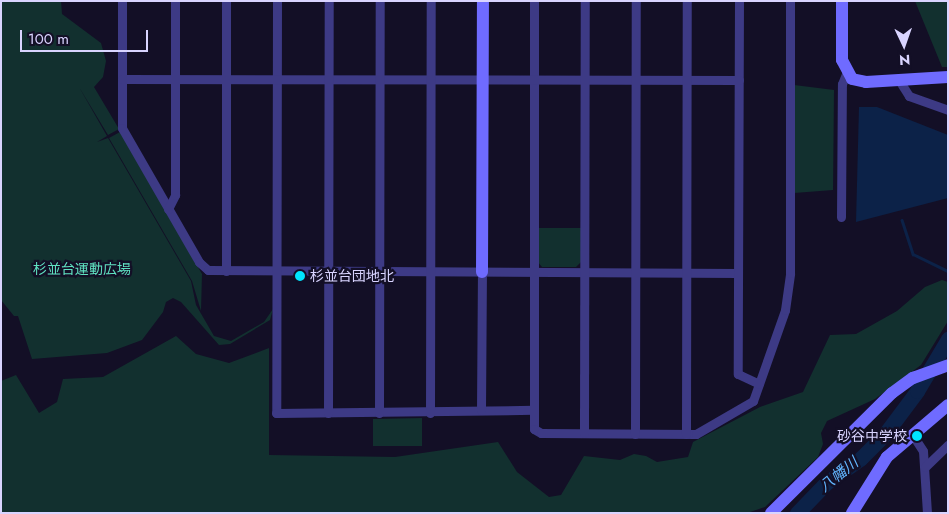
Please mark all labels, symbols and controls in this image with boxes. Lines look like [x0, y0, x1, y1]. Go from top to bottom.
scale bar [22, 20, 150, 52]
north arrow [879, 20, 929, 70]
text: 100 m [28, 28, 69, 50]
text: N [899, 50, 911, 70]
park label: 杉並台運動広場 [33, 261, 131, 277]
place label: 杉並台団地北 [310, 268, 394, 284]
marker: 杉並台団地北 [294, 270, 306, 282]
place label: 砂谷中学校 [837, 428, 907, 444]
marker: 砂谷中学校 [911, 430, 923, 442]
water label: 八幡川 [816, 454, 862, 496]

